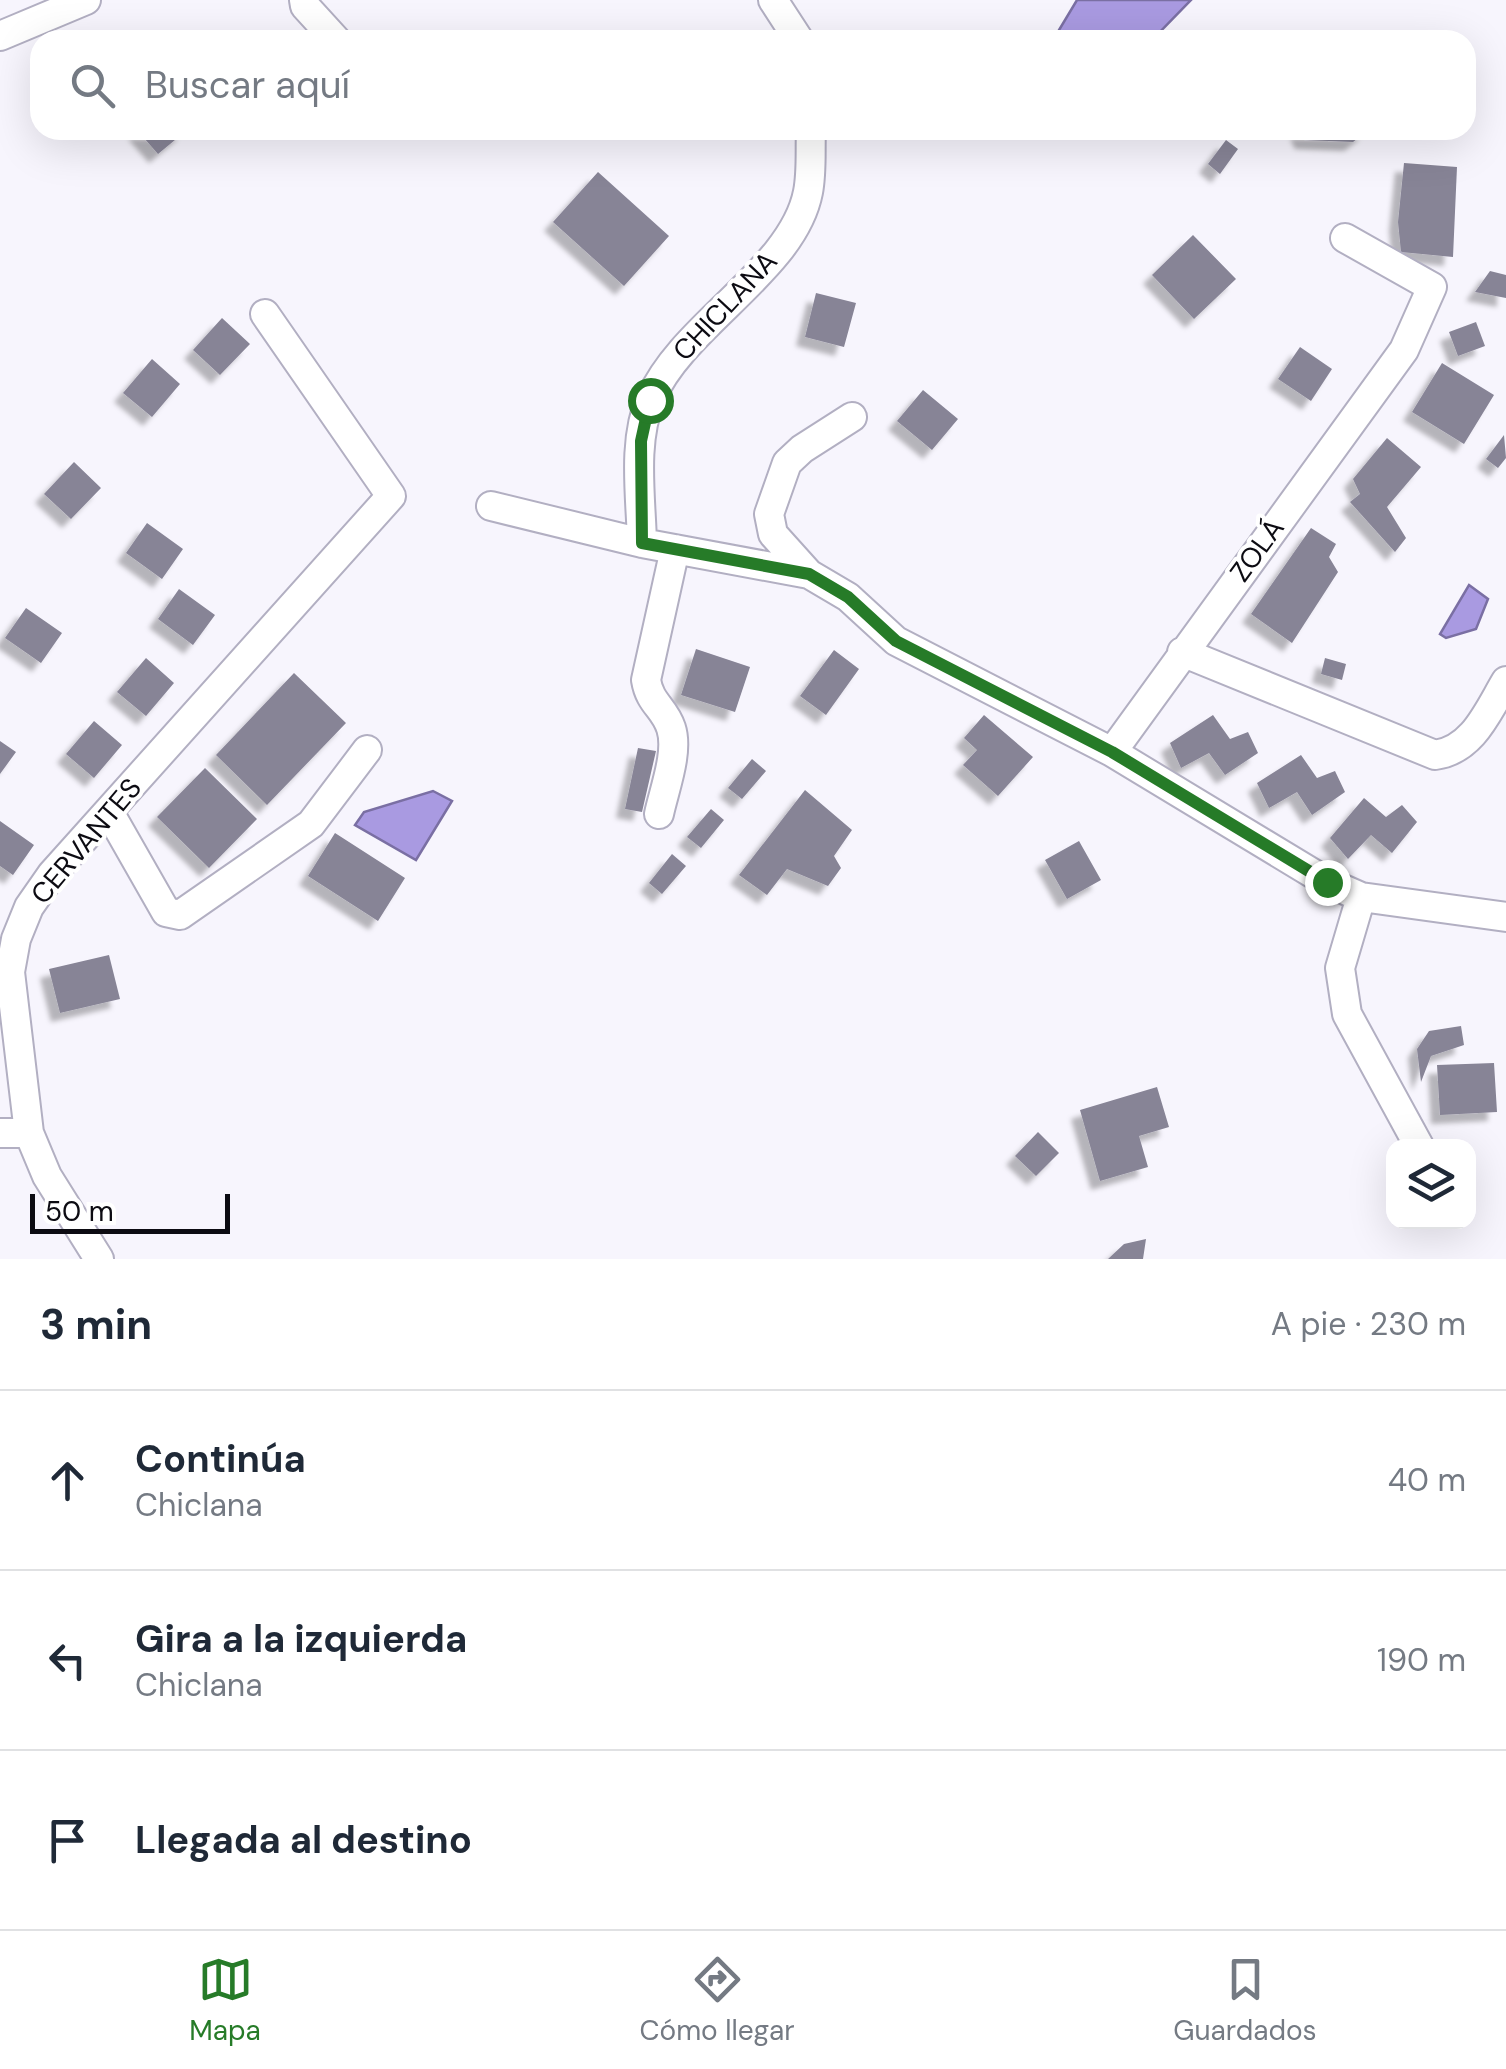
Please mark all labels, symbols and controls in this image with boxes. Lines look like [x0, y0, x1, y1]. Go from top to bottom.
search box [30, 30, 1476, 140]
icon: search [65, 58, 120, 113]
text: Buscar aquí [145, 60, 350, 110]
street label: CHICLANA [665, 243, 785, 369]
route start [628, 378, 674, 424]
street label: ZOLÁ [1222, 511, 1292, 589]
street label: CERVANTES [23, 770, 149, 912]
route end [1305, 860, 1351, 906]
map controls [1386, 1139, 1476, 1229]
button: layers [1386, 1139, 1476, 1229]
scale bar [30, 1189, 230, 1234]
text: 50 m [45, 1193, 114, 1230]
text: 3 min [40, 1297, 152, 1352]
text: A pie · 230 m [1271, 1303, 1466, 1345]
text: Continúa [135, 1434, 306, 1484]
icon: ahead [40, 1453, 95, 1508]
text: 40 m [1388, 1459, 1466, 1501]
text: Chiclana [135, 1484, 263, 1526]
text: Gira a la izquierda [135, 1614, 467, 1664]
icon: left [40, 1633, 95, 1688]
text: 190 m [1377, 1639, 1466, 1681]
text: Chiclana [135, 1664, 263, 1706]
icon: arrive [40, 1813, 95, 1868]
text: Llegada al destino [135, 1815, 472, 1865]
tab: Mapa [189, 1952, 261, 2049]
tab: Cómo llegar [639, 1952, 795, 2049]
tab: Guardados [1173, 1952, 1317, 2049]

